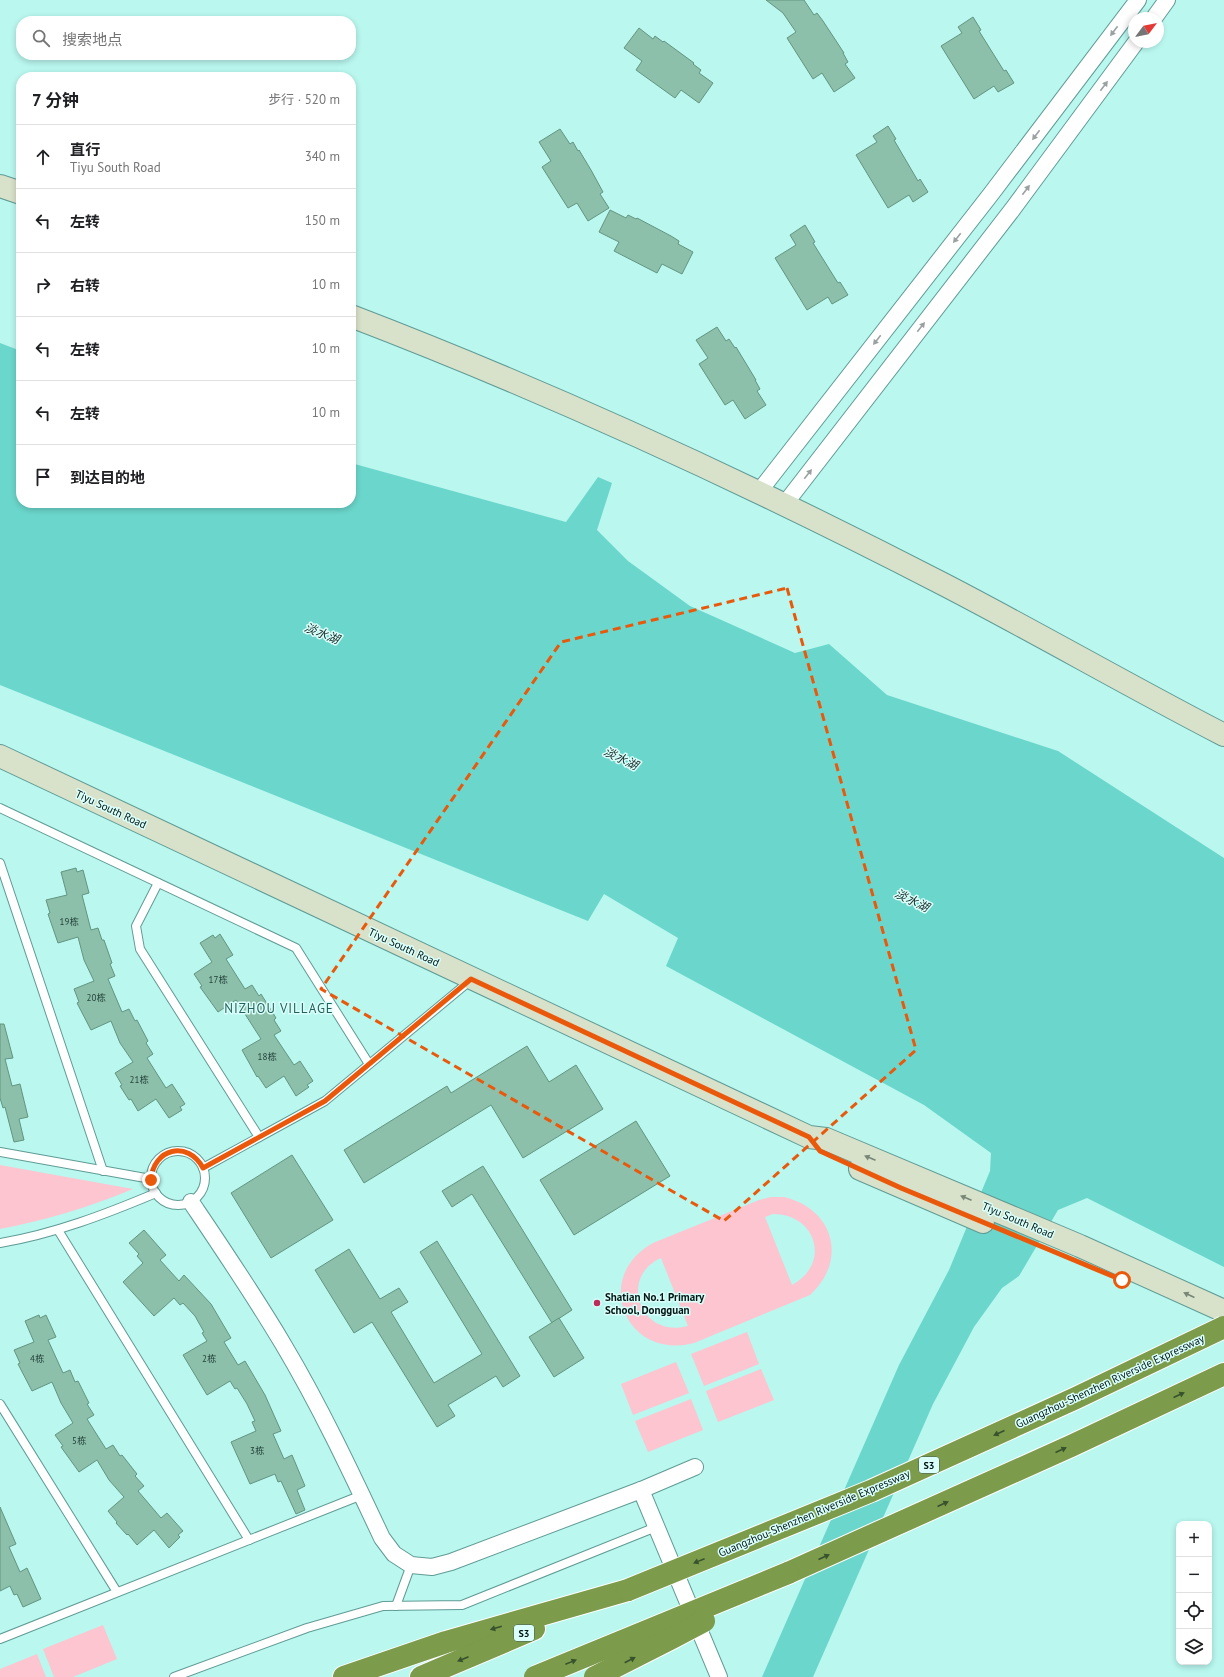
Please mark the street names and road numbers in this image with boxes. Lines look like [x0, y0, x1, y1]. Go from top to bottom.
street label: Tiyu South Road [73, 786, 149, 832]
street label: Tiyu South Road [366, 924, 442, 970]
street label: Tiyu South Road [980, 1199, 1056, 1241]
street label: Guangzhou-Shenzhen Riverside Expressway [1013, 1331, 1207, 1431]
road number: S3 [919, 1457, 939, 1473]
street label: Guangzhou-Shenzhen Riverside Expressway [716, 1466, 913, 1560]
road number: S3 [514, 1625, 534, 1641]

